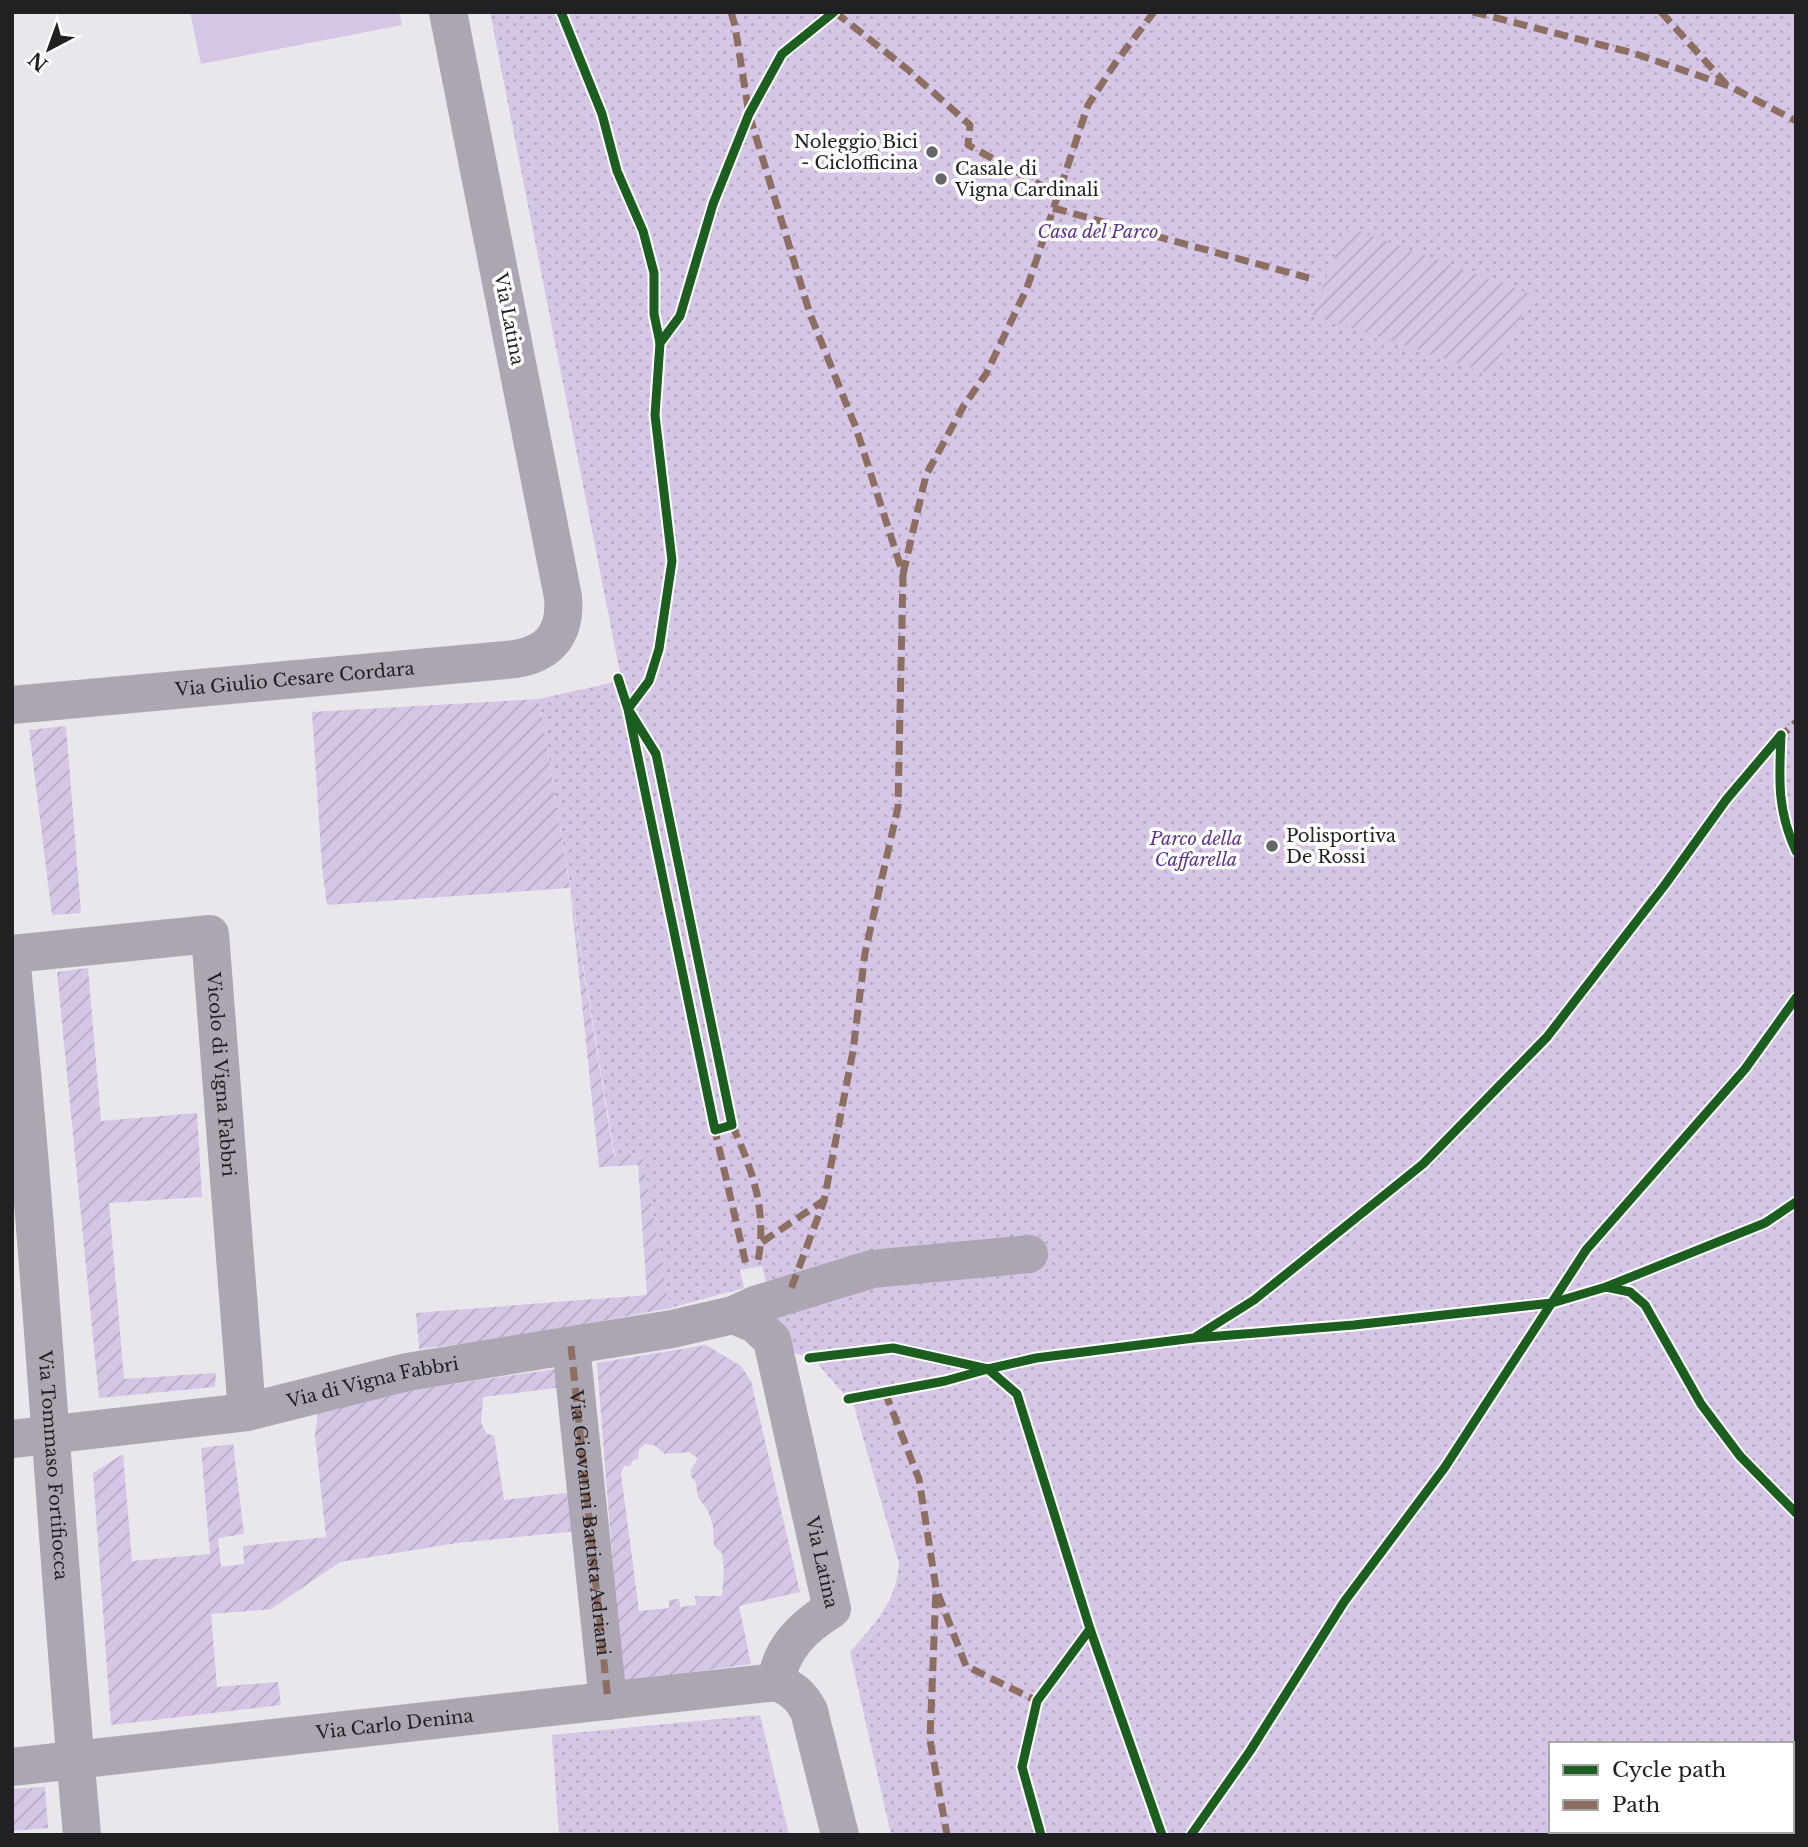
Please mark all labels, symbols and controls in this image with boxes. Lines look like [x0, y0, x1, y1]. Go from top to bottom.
north arrow [14, 14, 84, 84]
text: N [24, 47, 52, 76]
place label: Noleggio Bici - Ciclofficina [794, 131, 918, 174]
marker: Noleggio Bici - Ciclofficina [924, 144, 940, 160]
place label: Casale di Vigna Cardinali [954, 158, 1099, 201]
marker: Casale di Vigna Cardinali [933, 171, 949, 187]
park label: Casa del Parco [1037, 221, 1159, 243]
street label: Via Latina [489, 270, 529, 367]
street label: Via Giulio Cesare Cordara [173, 657, 415, 701]
place label: Polisportiva De Rossi [1286, 825, 1396, 868]
park label: Parco della Caffarella [1149, 828, 1242, 871]
marker: Polisportiva De Rossi [1264, 838, 1280, 854]
street label: Vicolo di Vigna Fabbri [202, 971, 240, 1178]
street label: Via Tommaso Fortifiocca [33, 1349, 72, 1581]
street label: Via di Vigna Fabbri [284, 1353, 460, 1413]
street label: Via Giovanni Battista Adriani [565, 1388, 614, 1657]
street label: Via Latina [800, 1513, 843, 1610]
street label: Via Carlo Denina [314, 1705, 474, 1744]
legend [1549, 1742, 1794, 1833]
text: Cycle path [1612, 1757, 1726, 1783]
text: Path [1612, 1792, 1660, 1818]

